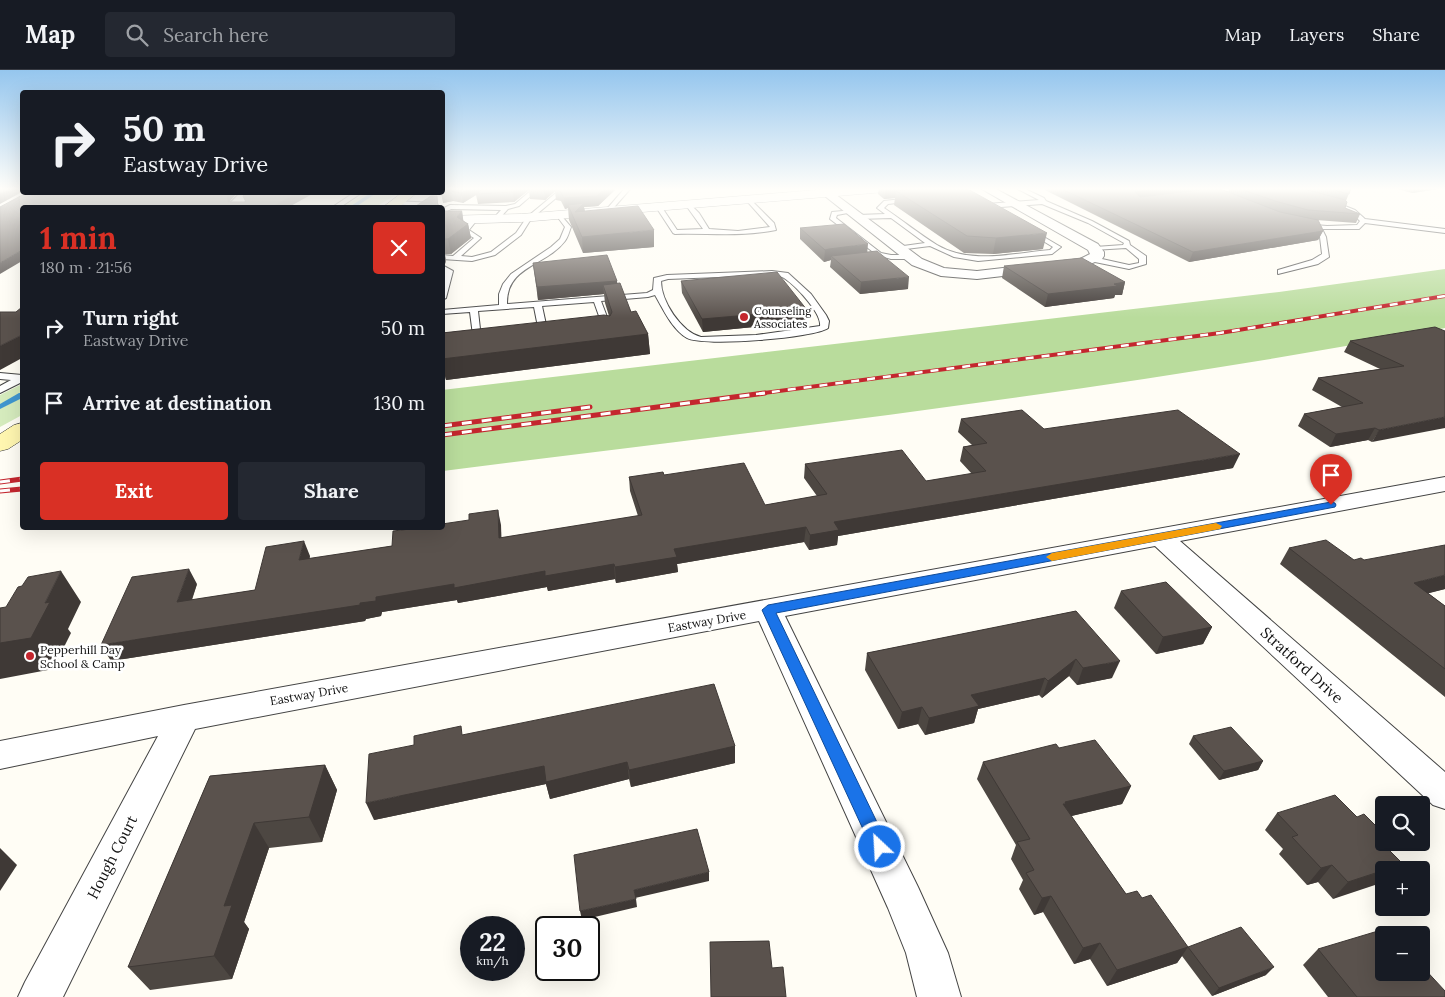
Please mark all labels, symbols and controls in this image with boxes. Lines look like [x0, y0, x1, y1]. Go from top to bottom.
search box [105, 12, 455, 57]
text: Map [25, 19, 75, 50]
icon: search [123, 21, 151, 49]
text: Search here [163, 23, 269, 47]
text: Map [1225, 23, 1261, 46]
text: Layers [1289, 23, 1344, 46]
text: Share [1372, 23, 1420, 46]
text: 50 m [123, 106, 206, 151]
icon: right [40, 110, 105, 175]
text: Eastway Drive [123, 150, 268, 178]
text: 1 min [40, 219, 117, 257]
button: close [373, 222, 425, 274]
text: 180 m · 21:56 [40, 257, 132, 277]
place label: Counseling Associates [753, 304, 812, 331]
text: Turn right [83, 306, 179, 330]
marker: Counseling Associates [738, 311, 750, 323]
icon: right [40, 314, 68, 342]
text: 50 m [381, 316, 425, 340]
text: Eastway Drive [83, 330, 189, 350]
icon: arrive [40, 389, 68, 417]
text: Arrive at destination [83, 391, 272, 415]
text: 130 m [374, 391, 425, 415]
pin [1310, 454, 1352, 505]
icon: arrive [1317, 461, 1345, 489]
button: Exit [40, 462, 228, 520]
button: Share [238, 462, 425, 520]
street label: Eastway Drive [667, 607, 748, 635]
street label: Stratford Drive [1257, 623, 1347, 707]
place label: Pepperhill Day School & Camp [40, 642, 125, 671]
marker: Pepperhill Day School & Camp [24, 650, 36, 662]
street label: Eastway Drive [269, 680, 350, 708]
map controls [1375, 796, 1430, 981]
button: search [1375, 796, 1430, 851]
street label: Hough Court [83, 812, 141, 902]
position arrow [853, 820, 905, 872]
button: + [1375, 861, 1430, 916]
speed limit sign: 30 [535, 916, 600, 981]
text: 22 [479, 926, 506, 958]
button: − [1375, 926, 1430, 981]
text: km/h [476, 953, 509, 968]

